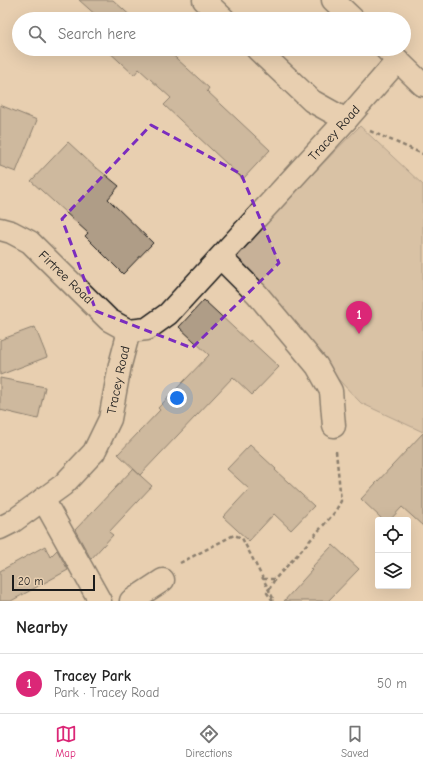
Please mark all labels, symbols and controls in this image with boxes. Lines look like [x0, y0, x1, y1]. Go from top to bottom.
search box [12, 12, 411, 56]
icon: search [26, 23, 48, 45]
text: Search here [58, 25, 136, 43]
street label: Tracey Road [305, 102, 363, 164]
street label: Firtree Road [36, 247, 96, 307]
pin: 1 [346, 301, 372, 334]
street label: Tracey Road [103, 344, 133, 416]
your location [167, 388, 187, 408]
map controls [375, 517, 411, 589]
button: locate [375, 517, 411, 553]
button: layers [375, 553, 411, 589]
scale bar [12, 573, 95, 592]
text: 20 m [18, 575, 43, 588]
text: Nearby [16, 618, 67, 637]
text: Tracey Park [54, 667, 131, 685]
text: 1 [26, 676, 32, 691]
text: 50 m [377, 676, 407, 691]
text: Park · Tracey Road [54, 685, 159, 700]
tab: Map [55, 723, 77, 760]
tab: Directions [186, 723, 232, 760]
tab: Saved [341, 723, 368, 760]

